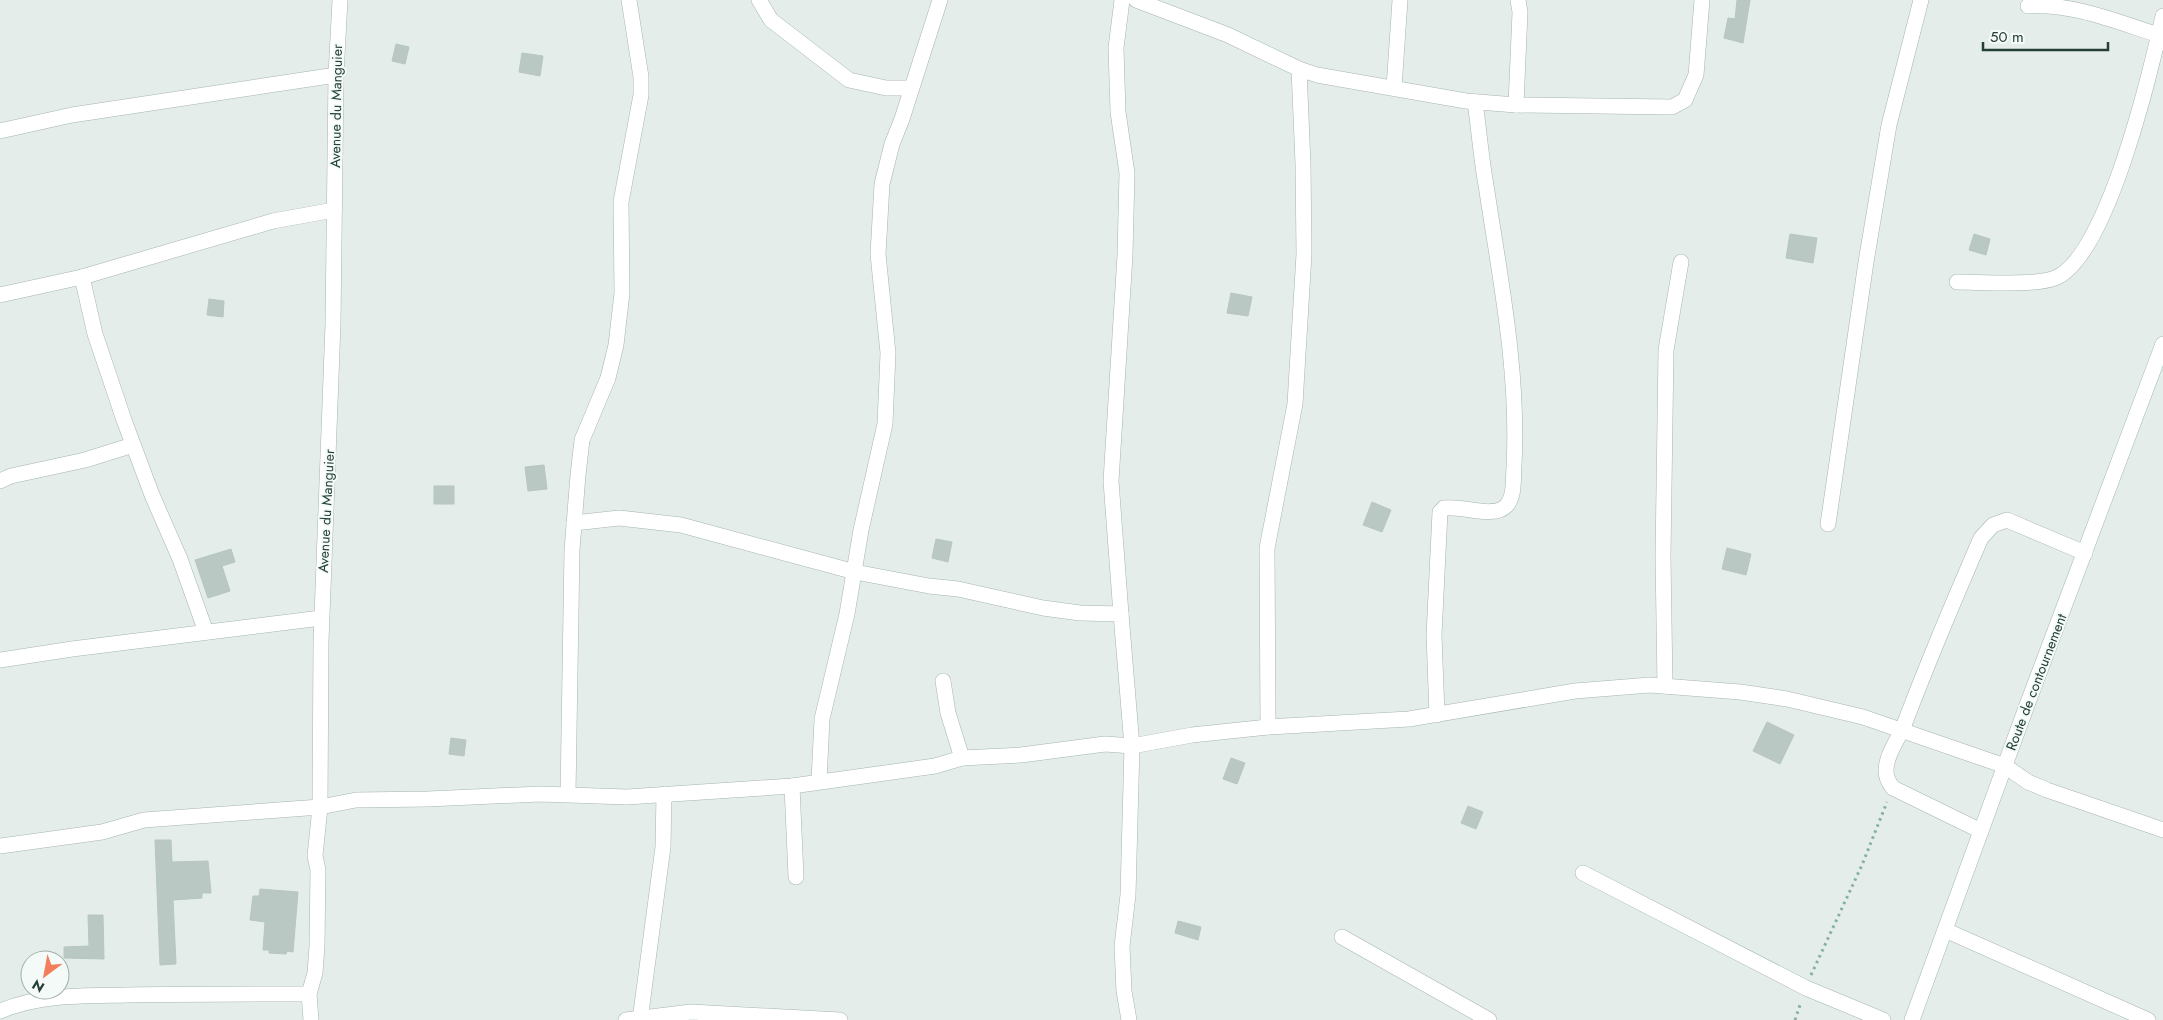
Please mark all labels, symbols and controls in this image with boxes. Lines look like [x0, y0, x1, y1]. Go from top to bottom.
scale bar [1983, 20, 2108, 52]
text: 50 m [1990, 26, 2024, 48]
street label: Avenue du Manguier [325, 44, 347, 168]
street label: Avenue du Manguier [313, 448, 339, 573]
street label: Route de contournement [2001, 610, 2072, 753]
north arrow [20, 950, 70, 1000]
text: N [28, 975, 48, 997]

